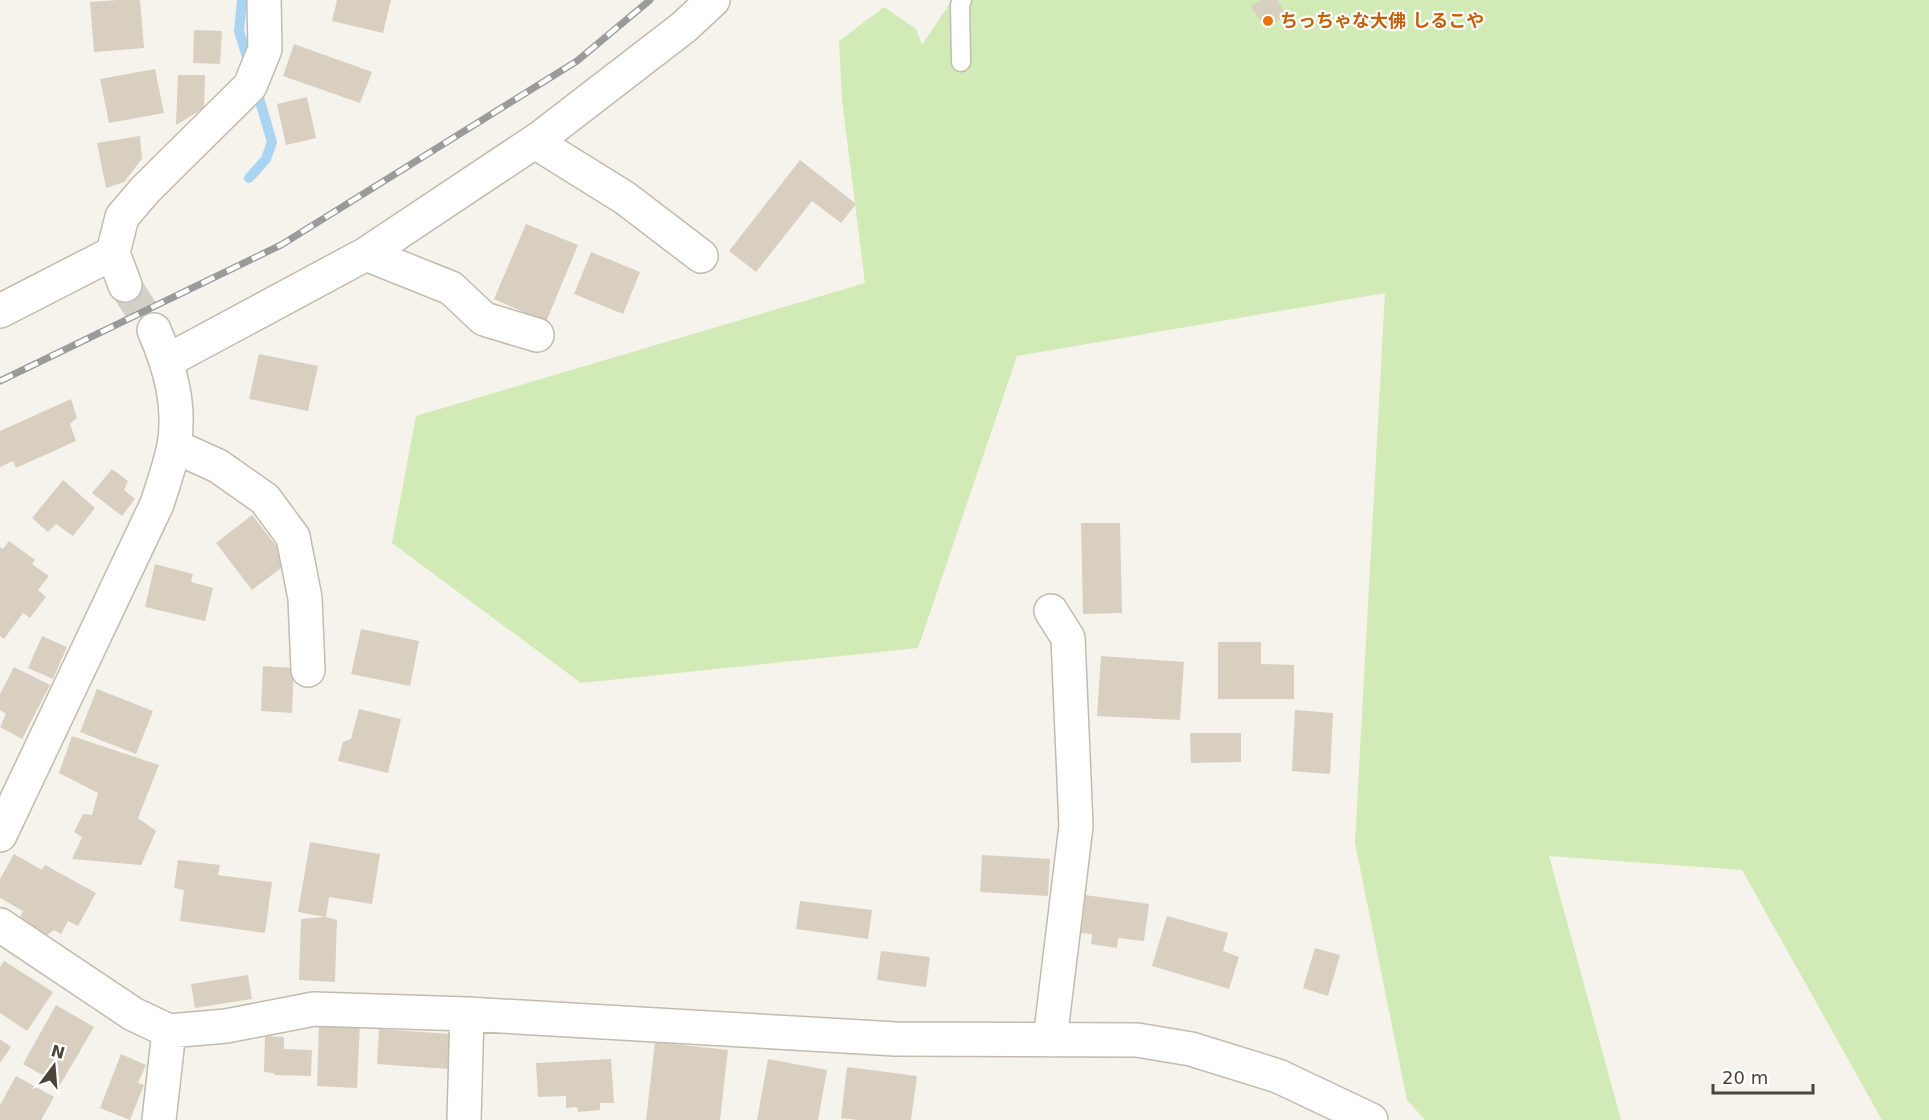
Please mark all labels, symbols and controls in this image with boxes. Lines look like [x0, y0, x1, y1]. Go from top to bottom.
place label: ちっちゃな大佛 しるこや [1280, 10, 1484, 31]
marker: ちっちゃな大佛 しるこや [1261, 14, 1275, 28]
north arrow [24, 1036, 84, 1096]
text: N [49, 1041, 67, 1063]
scale bar [1713, 1057, 1814, 1095]
text: 20 m [1722, 1067, 1768, 1088]

